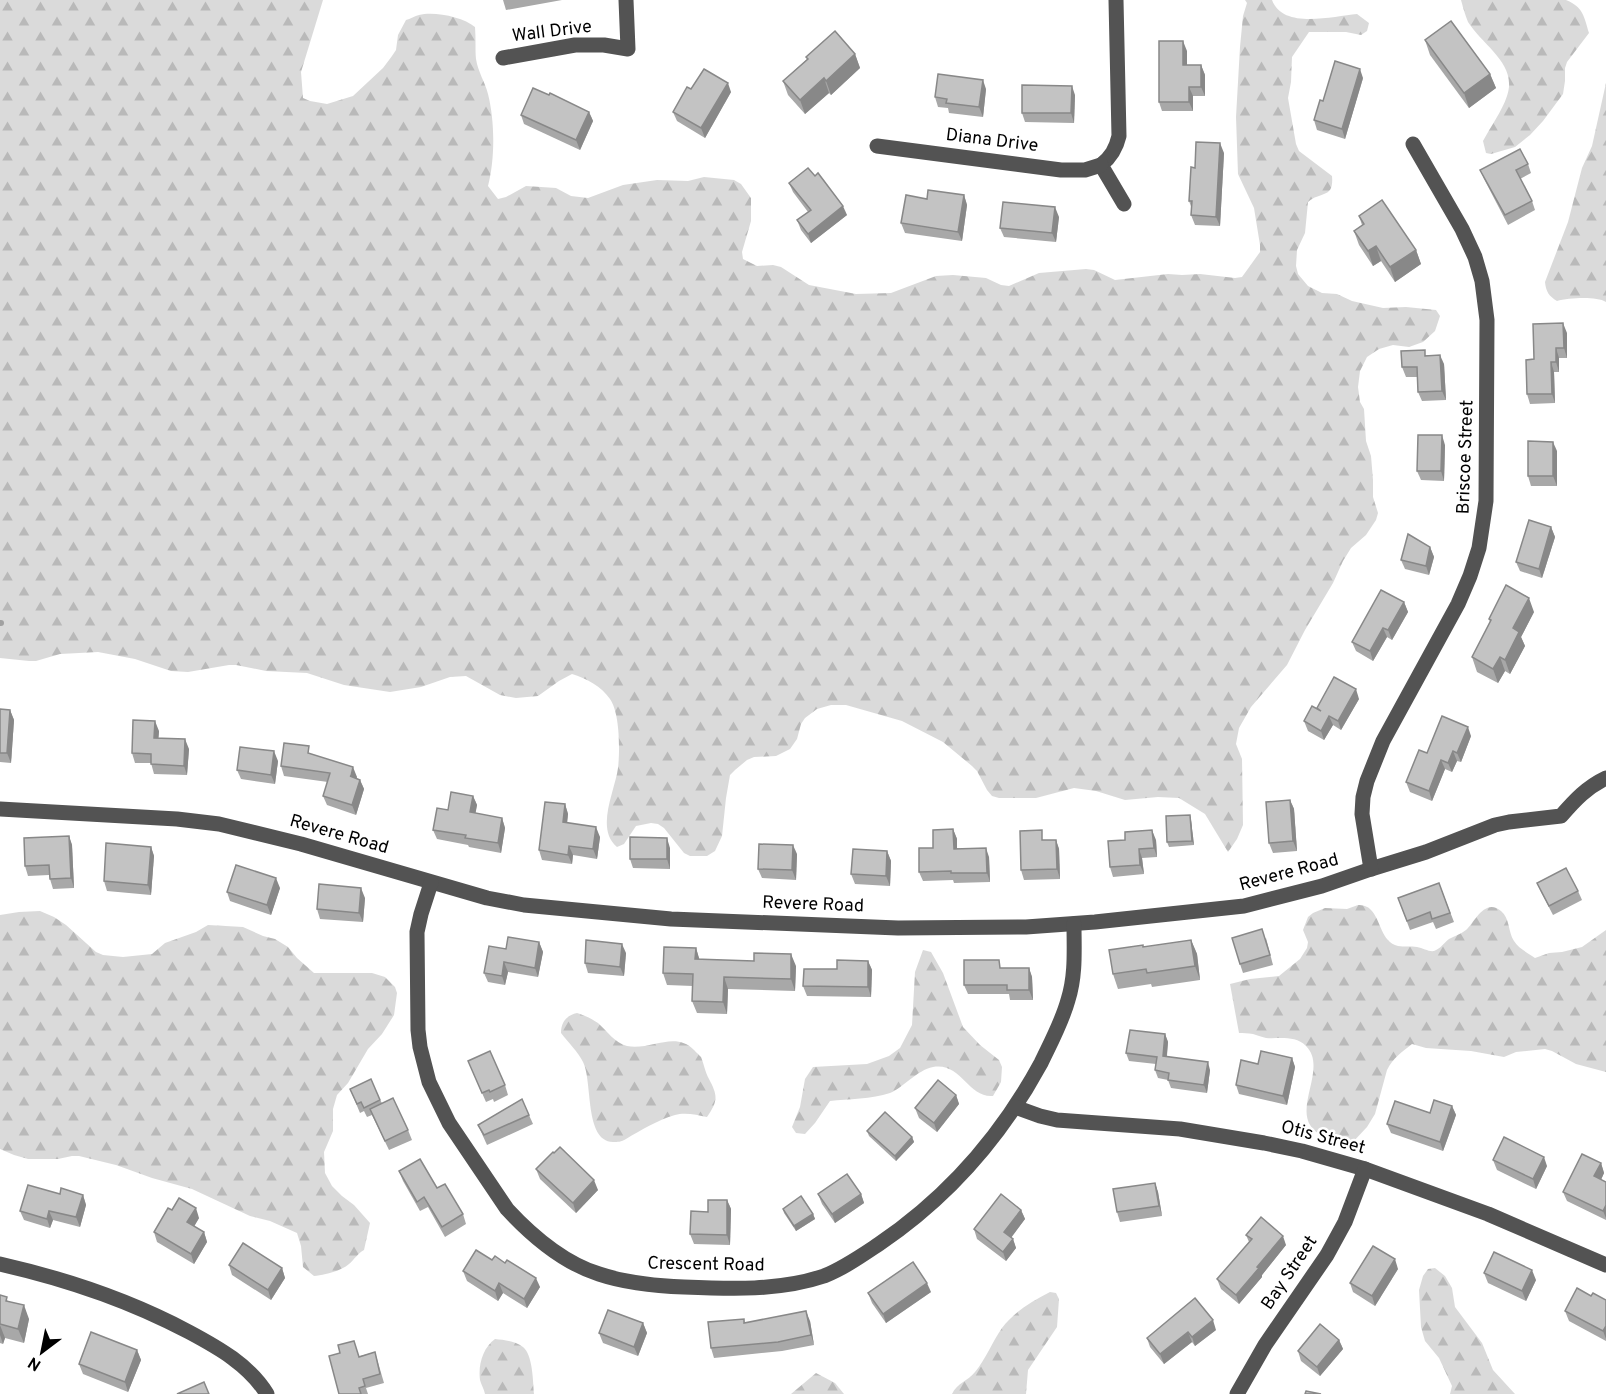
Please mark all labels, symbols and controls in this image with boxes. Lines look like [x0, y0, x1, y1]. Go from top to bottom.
street label: Wall Drive [511, 16, 593, 48]
street label: Diana Drive [944, 124, 1040, 158]
street label: Briscoe Street [1453, 399, 1479, 515]
street label: Revere Road [287, 810, 391, 860]
street label: Revere Road [1237, 849, 1341, 897]
street label: Revere Road [762, 892, 864, 918]
street label: Otis Street [1278, 1116, 1368, 1160]
street label: Bay Street [1257, 1231, 1323, 1315]
street label: Crescent Road [647, 1252, 765, 1278]
north arrow [12, 1322, 72, 1382]
text: N [25, 1351, 45, 1375]

